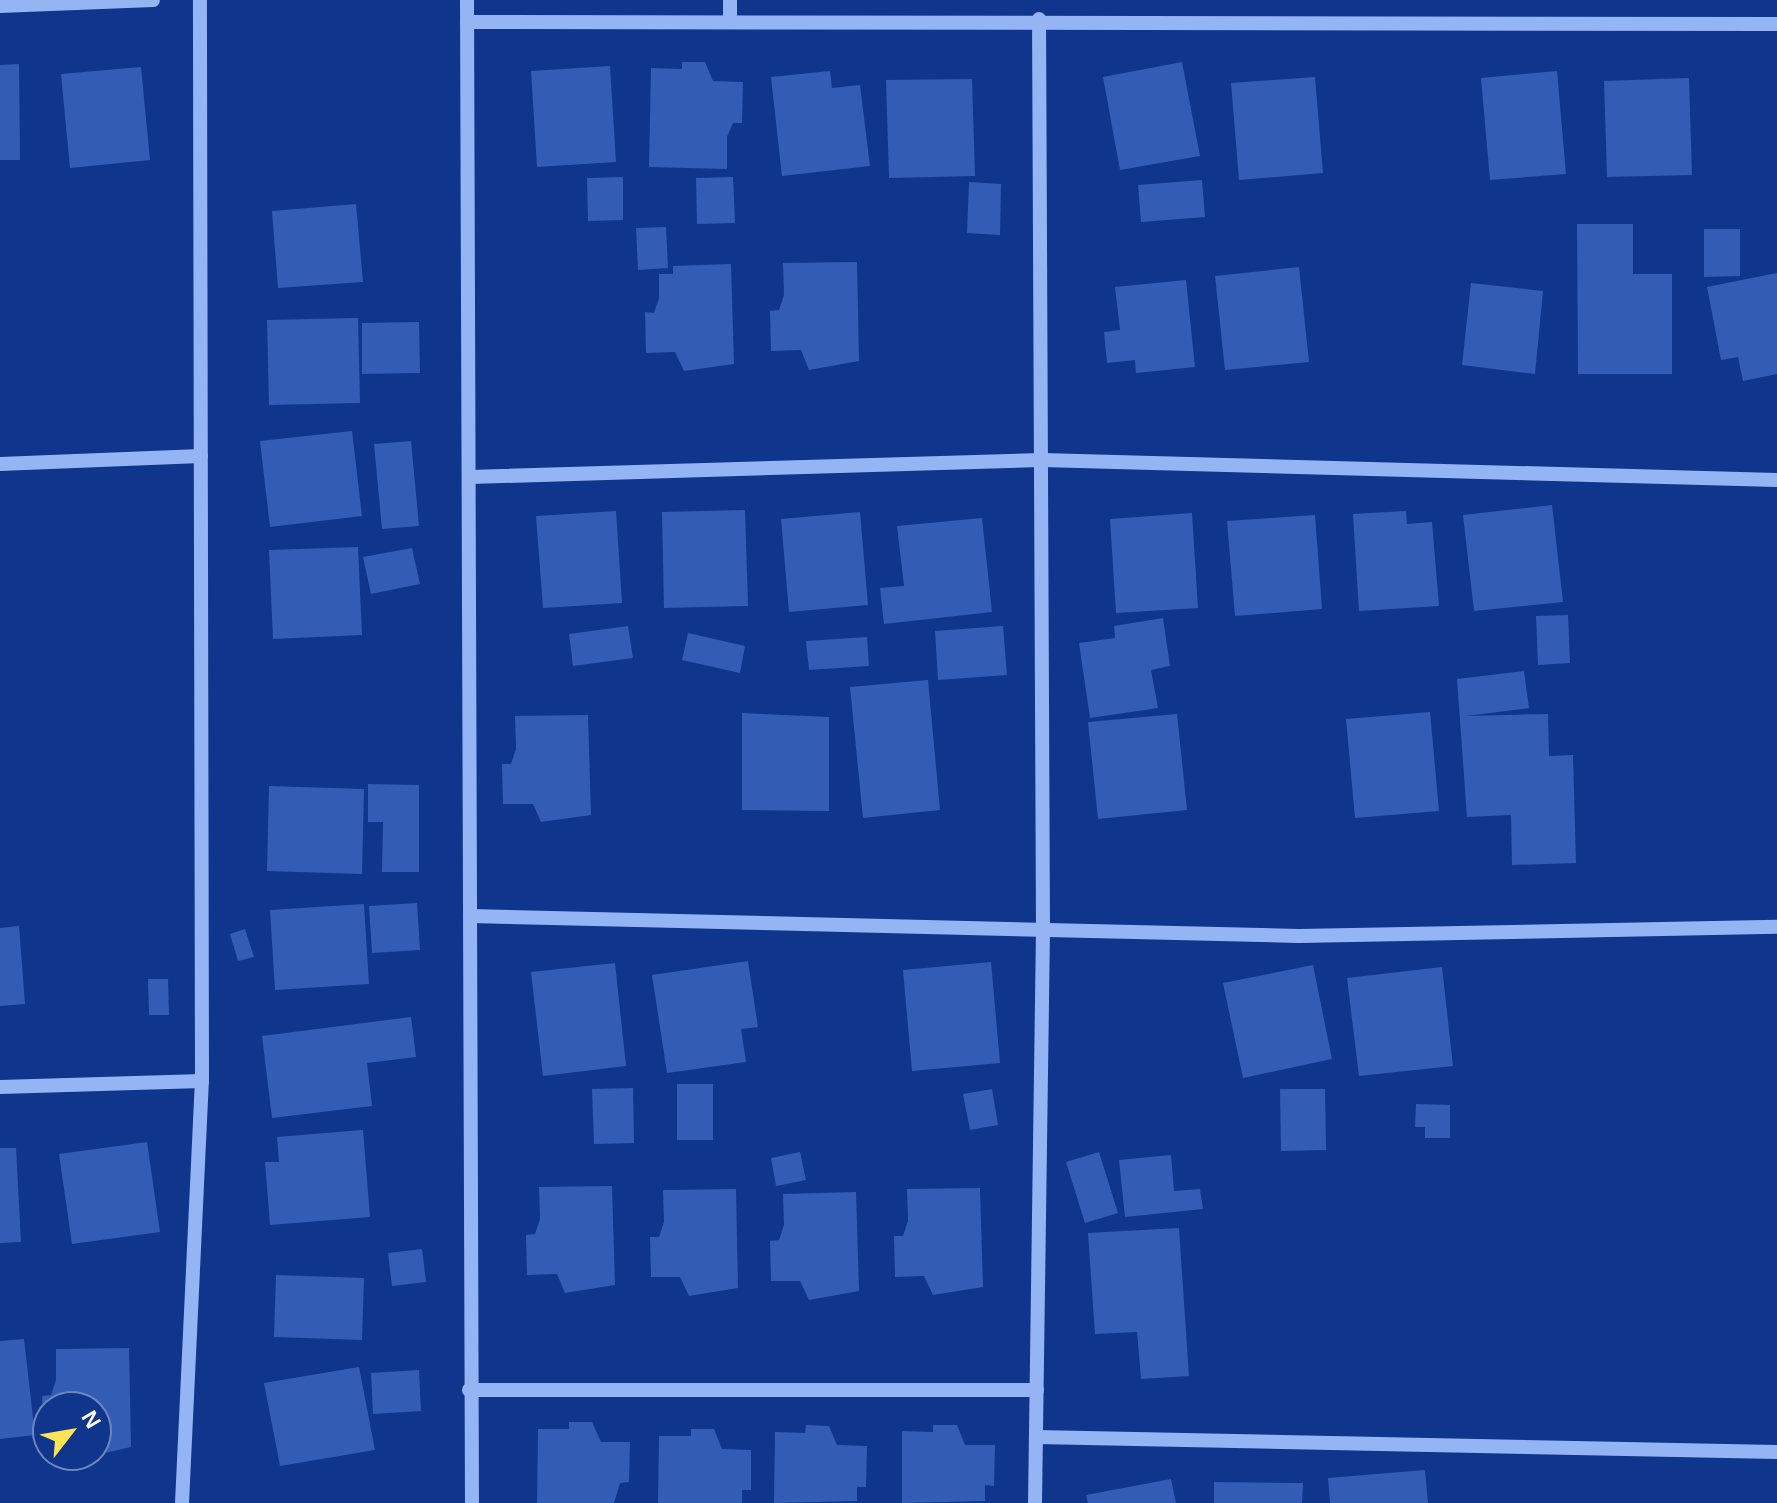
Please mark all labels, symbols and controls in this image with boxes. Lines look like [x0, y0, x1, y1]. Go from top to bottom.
north arrow [32, 1391, 112, 1471]
text: N [76, 1406, 106, 1433]

